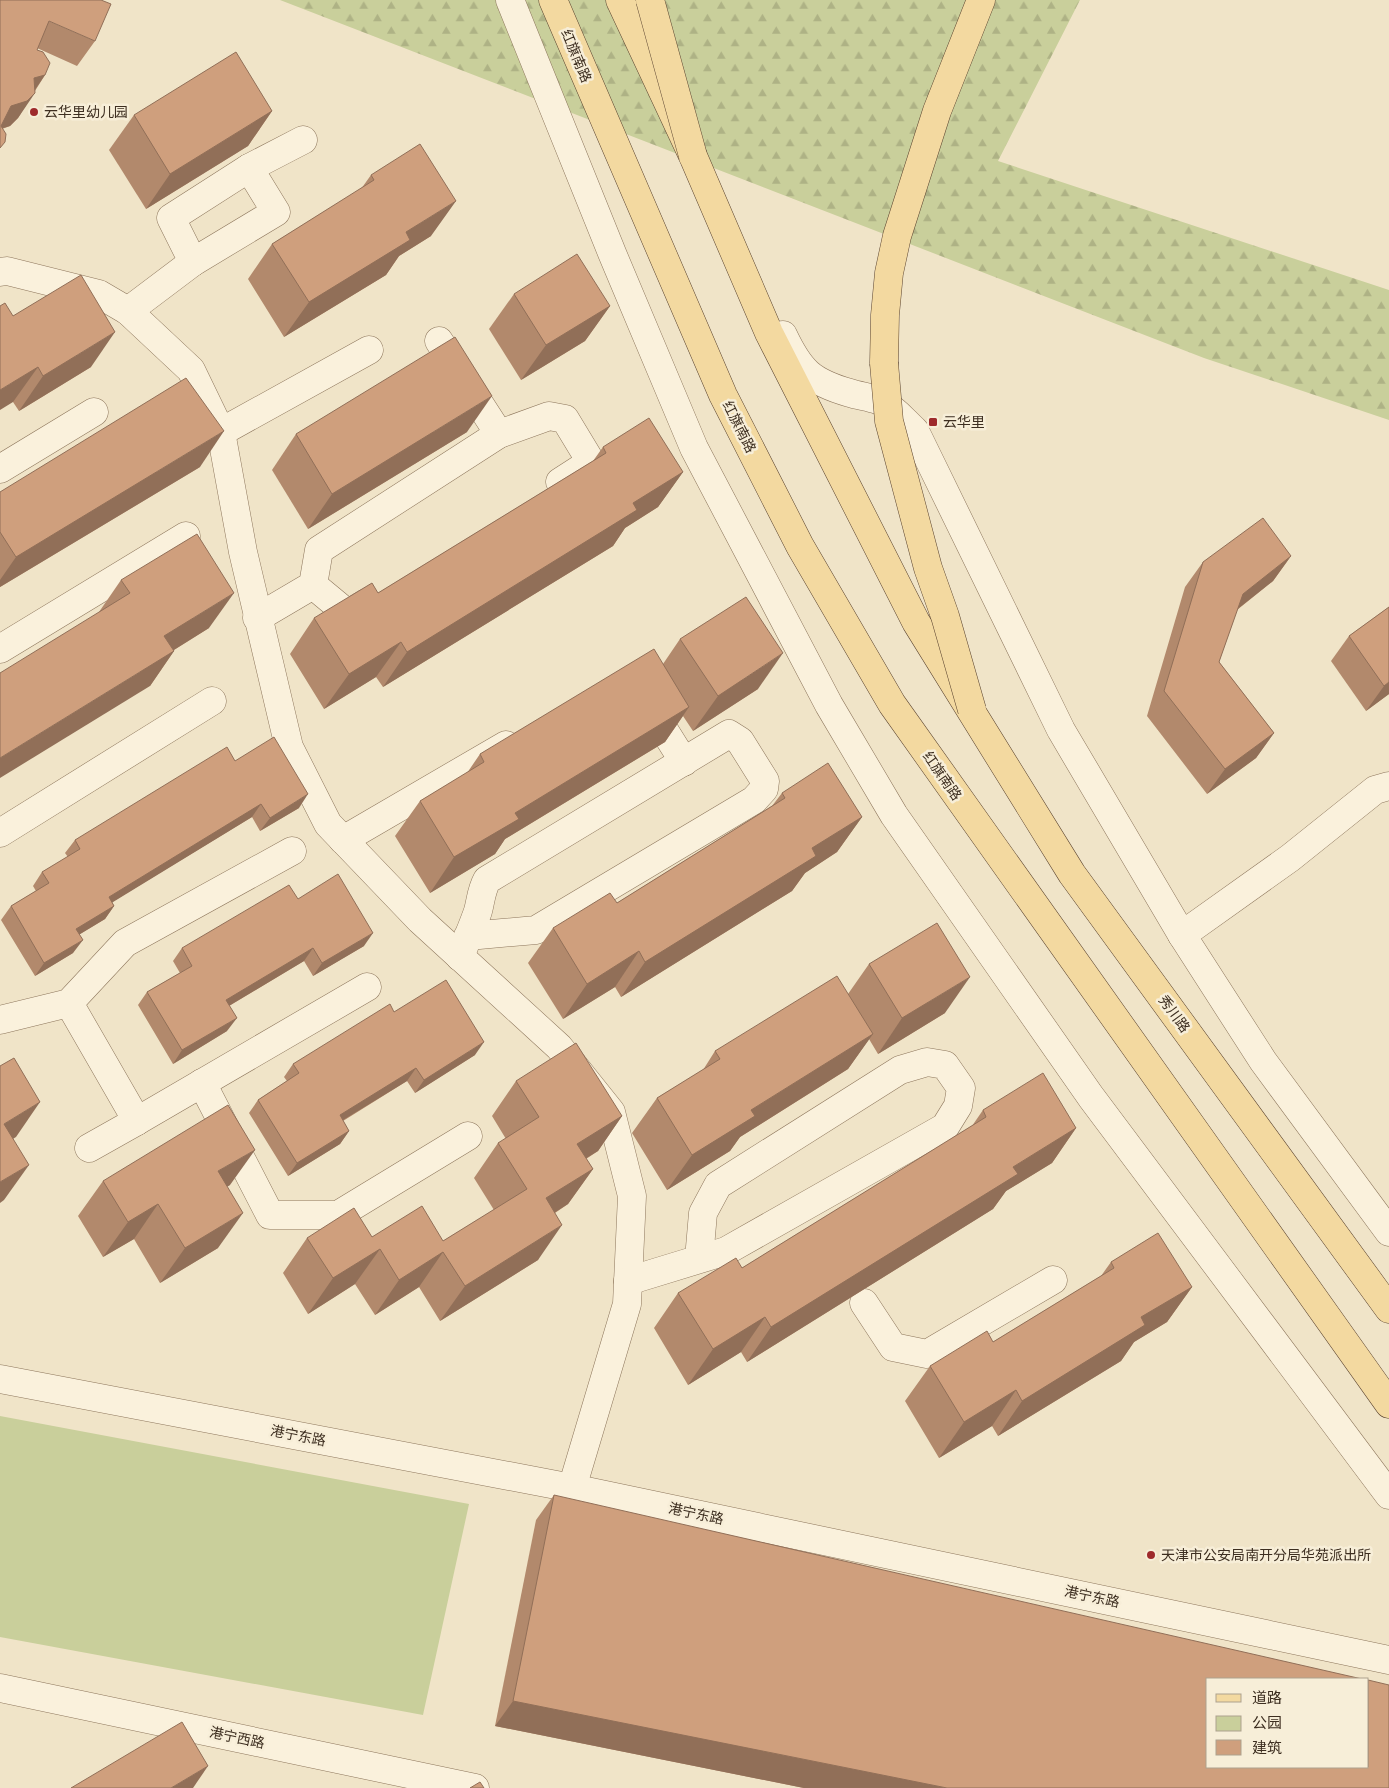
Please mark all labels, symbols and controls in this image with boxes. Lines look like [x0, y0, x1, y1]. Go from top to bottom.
street label: 红旗南路 [558, 27, 594, 85]
place label: 云华里幼儿园 [44, 104, 128, 120]
marker: 云华里幼儿园 [28, 106, 40, 118]
street label: 红旗南路 [720, 399, 758, 455]
place label: 云华里 [943, 414, 985, 430]
marker: 云华里 [927, 416, 939, 428]
street label: 红旗南路 [920, 749, 964, 803]
street label: 秀川路 [1156, 993, 1192, 1035]
street label: 港宁东路 [269, 1422, 327, 1449]
street label: 港宁东路 [667, 1500, 725, 1527]
place label: 天津市公安局南开分局华苑派出所 [1161, 1547, 1371, 1563]
marker: 天津市公安局南开分局华苑派出所 [1145, 1549, 1157, 1561]
street label: 港宁东路 [1063, 1583, 1121, 1610]
legend [1206, 1678, 1369, 1768]
text: 道路 [1252, 1690, 1282, 1706]
text: 公园 [1252, 1715, 1282, 1731]
street label: 港宁西路 [208, 1724, 266, 1751]
text: 建筑 [1252, 1740, 1282, 1756]

